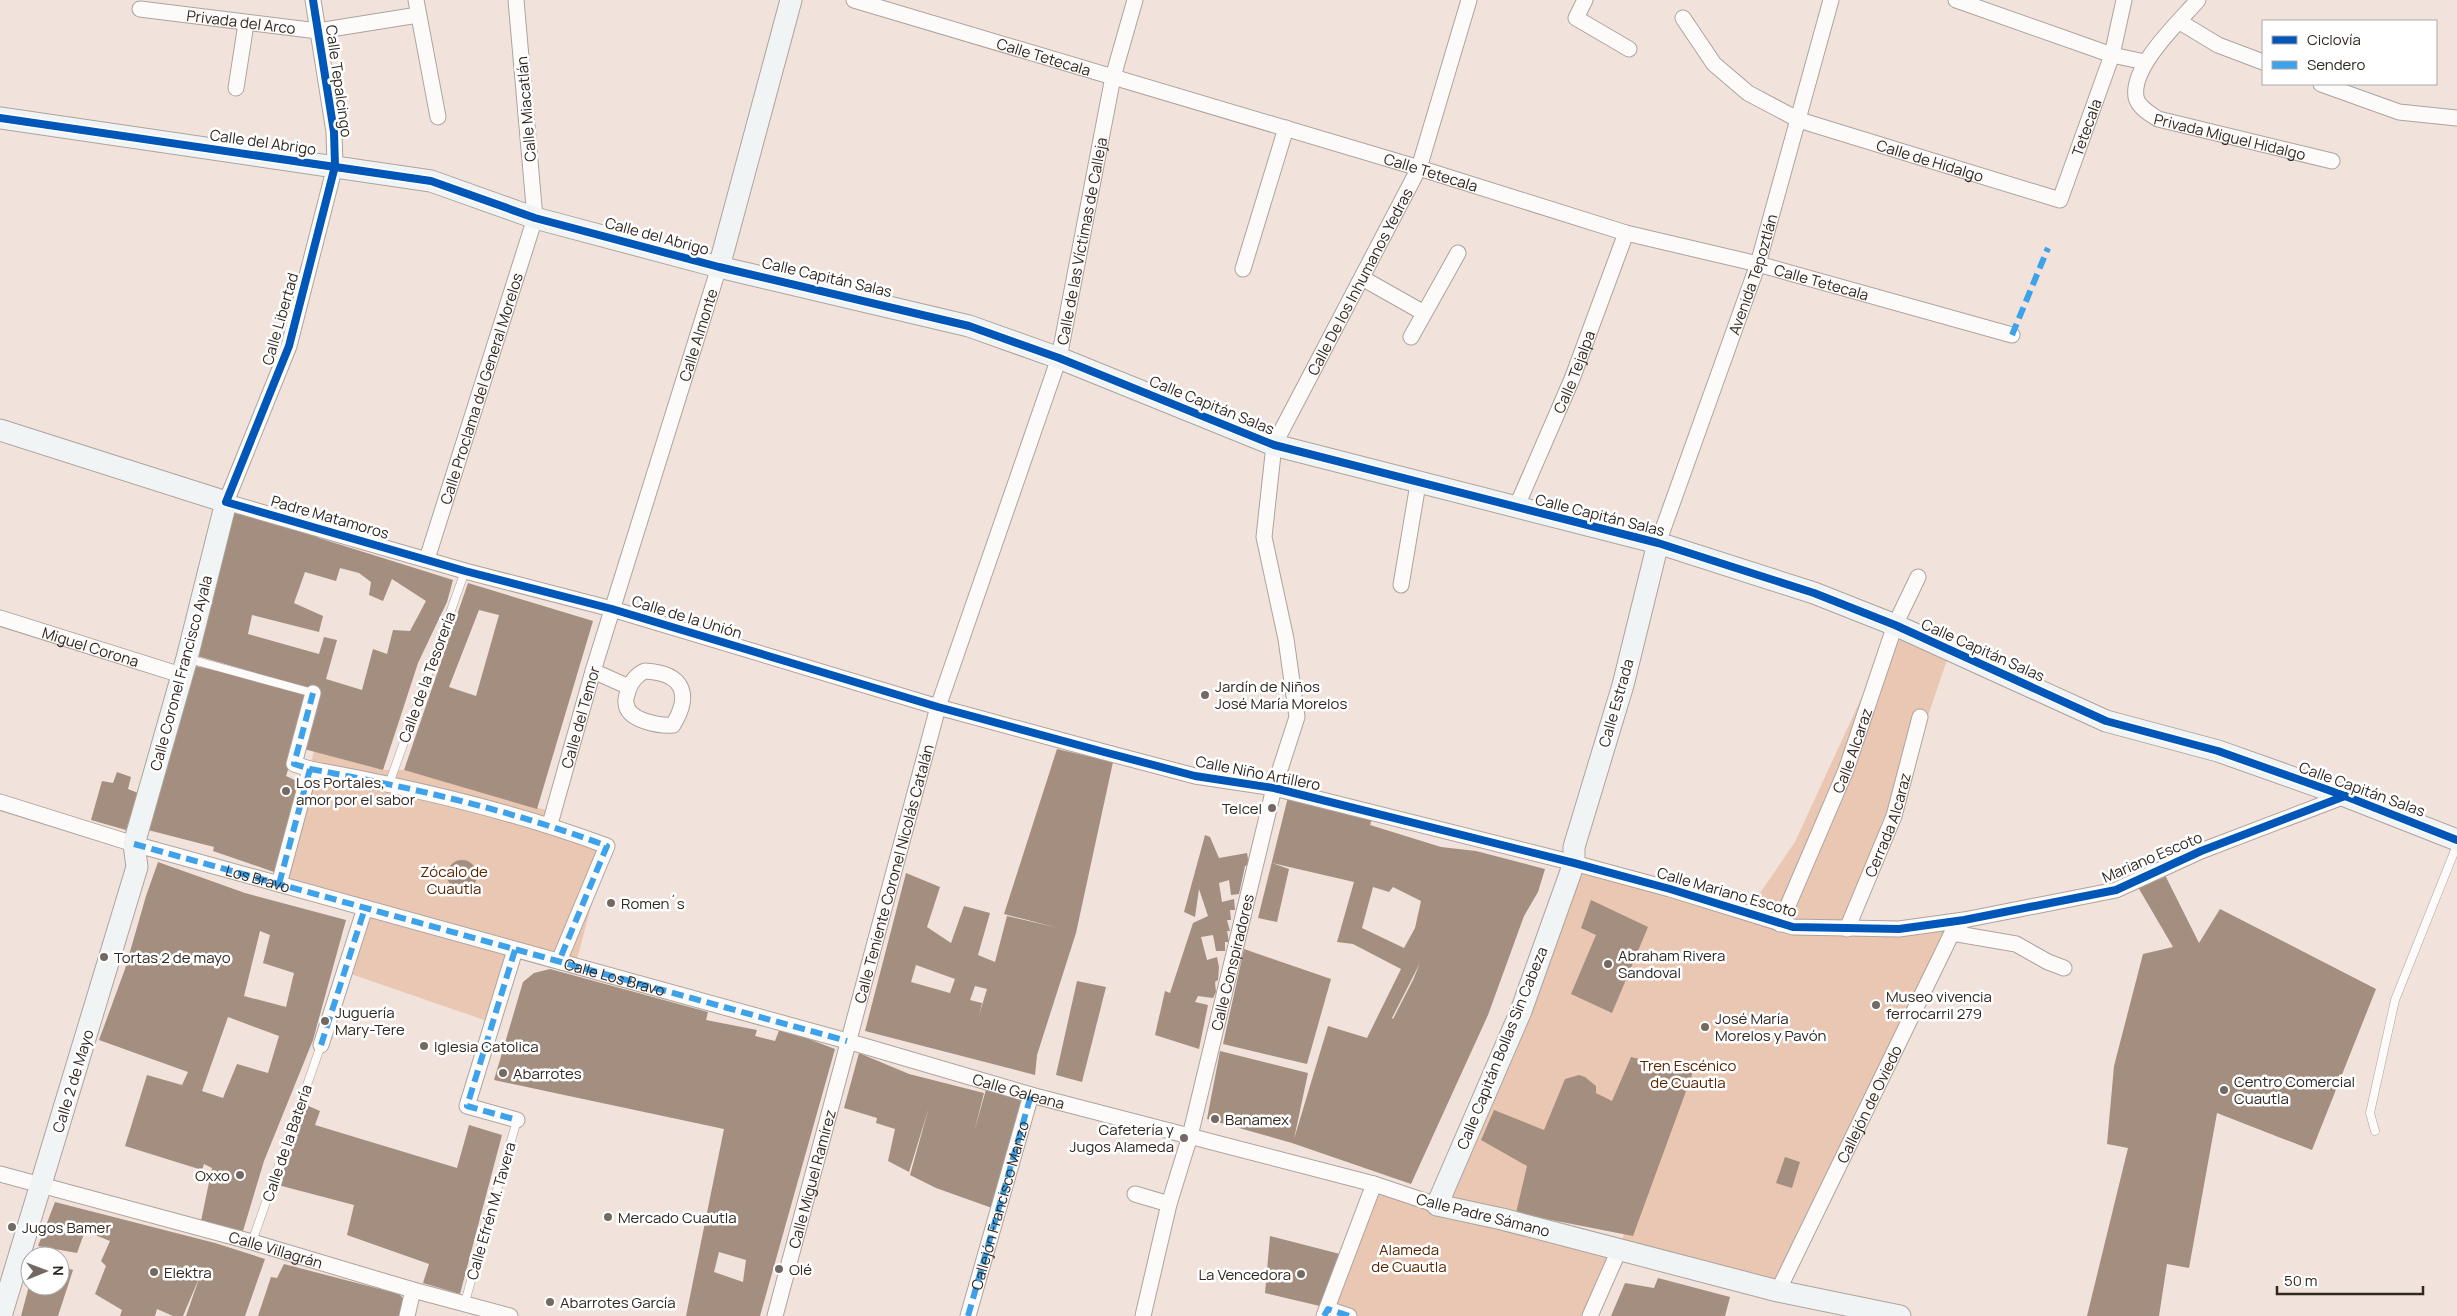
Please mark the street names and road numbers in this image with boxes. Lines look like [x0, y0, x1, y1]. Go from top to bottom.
street label: Privada del Arco [186, 4, 297, 39]
street label: Calle Tepalcingo [321, 24, 357, 139]
street label: Calle Tetecala [994, 32, 1093, 80]
street label: Calle Miacatlán [511, 55, 541, 163]
street label: Tetecala [2066, 96, 2106, 159]
street label: Privada Miguel Hidalgo [2152, 108, 2308, 165]
street label: Calle del Abrigo [209, 124, 318, 160]
street label: Calle de Hidalgo [1874, 134, 1986, 187]
street label: Calle de las Víctimas de Calleja [1051, 135, 1112, 347]
street label: Calle Tetecala [1381, 148, 1481, 196]
street label: Calle De los Inhumanos Yedras [1302, 184, 1417, 379]
street label: Avenida Tepoztlán [1723, 211, 1782, 338]
street label: Calle del Abrigo [603, 212, 712, 260]
street label: Calle Capitán Salas [760, 252, 894, 302]
street label: Calle Tetecala [1772, 259, 1871, 305]
street label: Calle Libertad [257, 270, 303, 368]
street label: Calle Proclama del General Morelos [435, 270, 528, 507]
street label: Calle Almonte [674, 286, 722, 384]
street label: Calle Tejalpa [1548, 328, 1600, 416]
street label: Calle Capitán Salas [1146, 370, 1278, 440]
street label: Calle Capitán Salas [1533, 489, 1667, 541]
street label: Padre Matamoros [269, 490, 392, 544]
street label: Calle Coronel Francisco Ayala [145, 573, 217, 773]
street label: Calle de la Unión [629, 590, 745, 644]
street label: Calle de la Tesorería [394, 609, 460, 745]
street label: Calle Capitán Salas [1918, 613, 2048, 687]
street label: Miguel Corona [40, 621, 142, 672]
street label: Calle Estrada [1593, 656, 1639, 750]
street label: Calle del Temor [556, 663, 605, 771]
street label: Calle Alcaraz [1827, 705, 1877, 796]
street label: Calle Teniente Coronel Nicolás Catalán [849, 742, 938, 1005]
street label: Calle Niño Artillero [1194, 751, 1322, 795]
street label: Calle Capitán Salas [2296, 756, 2428, 822]
street label: Cerrada Alcaraz [1859, 770, 1915, 880]
street label: Mariano Escoto [2099, 826, 2205, 888]
street label: Los Bravo [223, 859, 293, 897]
street label: Calle Mariano Escoto [1655, 862, 1800, 922]
street label: Calle Conspiradores [1205, 892, 1259, 1033]
street label: Calle Capitán Bollas Sin Cabeza [1452, 943, 1552, 1153]
street label: Calle Los Bravo [562, 953, 668, 1001]
street label: Calle 2 de Mayo [47, 1027, 99, 1135]
street label: Callejón de Oviedo [1831, 1041, 1907, 1166]
street label: Calle Galeana [970, 1068, 1067, 1114]
street label: Calle de la Batería [257, 1082, 317, 1204]
street label: Calle Miguel Ramírez [783, 1107, 840, 1251]
street label: Callejón Francisco Manzo [965, 1118, 1034, 1292]
street label: Calle Efrén M. Tavera [461, 1140, 521, 1282]
street label: Calle Padre Sámano [1414, 1188, 1552, 1242]
street label: Calle Villagrán [227, 1226, 325, 1273]

